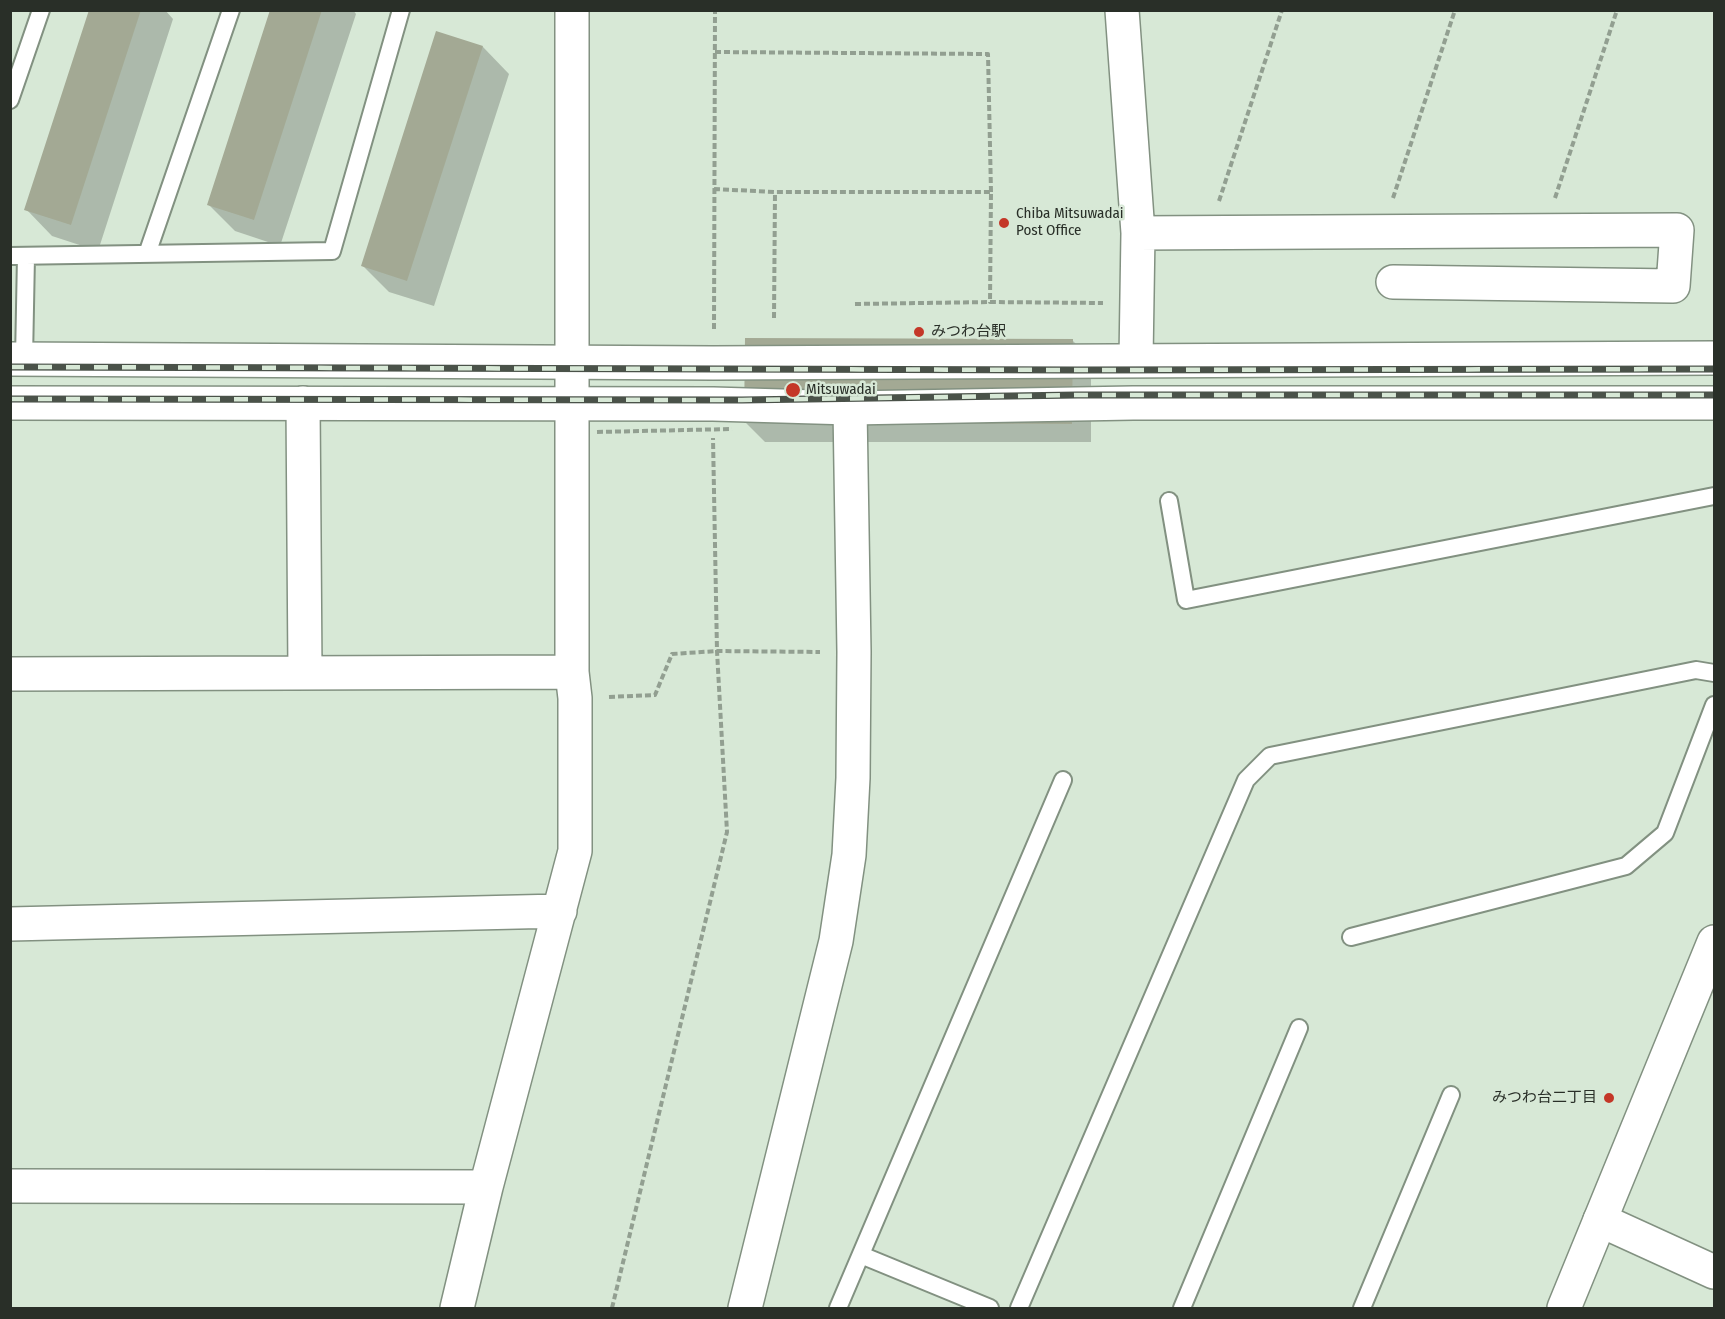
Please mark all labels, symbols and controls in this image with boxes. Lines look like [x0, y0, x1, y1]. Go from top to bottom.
place label: Chiba Mitsuwadai Post Office [1016, 205, 1124, 240]
marker: Chiba Mitsuwadai Post Office [997, 216, 1011, 230]
place label: みつわ台駅 [931, 323, 1006, 341]
marker: みつわ台駅 [912, 325, 926, 339]
marker: Mitsuwadai [784, 381, 802, 399]
place label: Mitsuwadai [806, 381, 876, 399]
place label: みつわ台二丁目 [1492, 1089, 1597, 1107]
marker: みつわ台二丁目 [1602, 1091, 1616, 1105]

